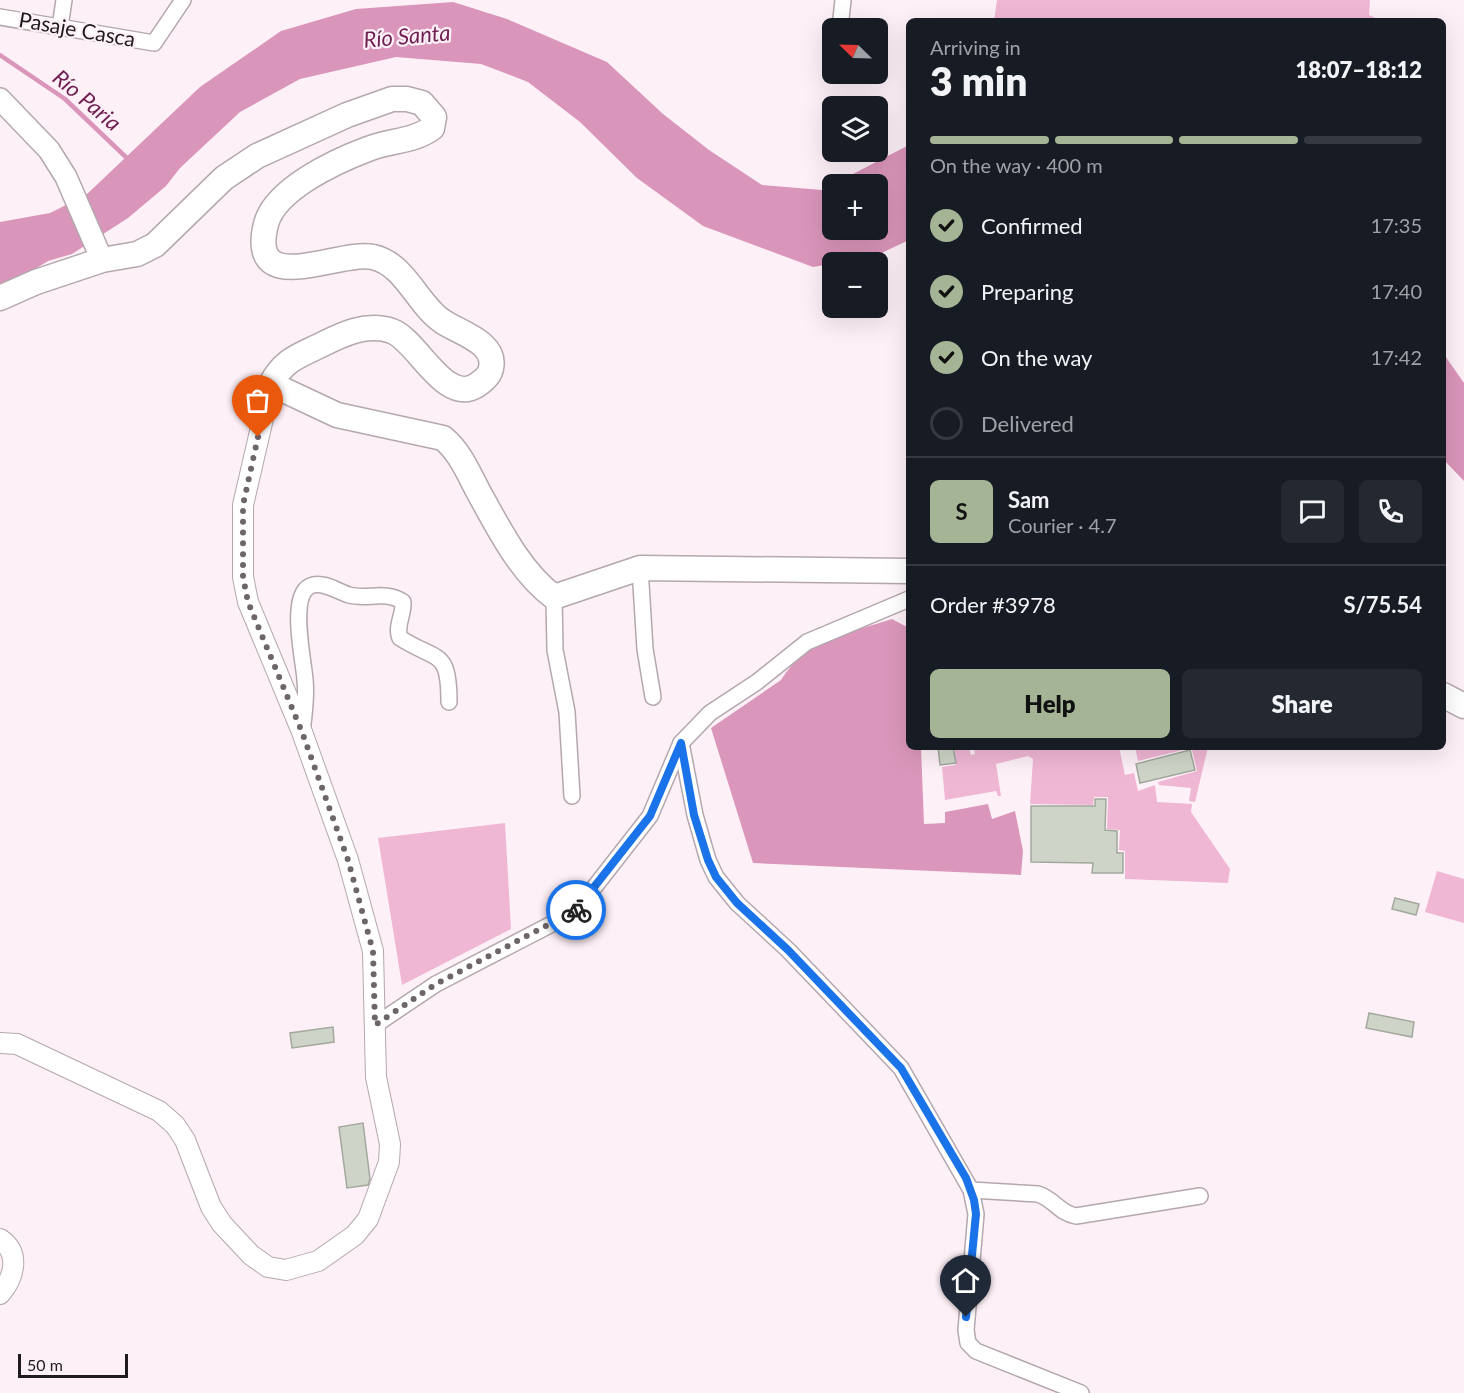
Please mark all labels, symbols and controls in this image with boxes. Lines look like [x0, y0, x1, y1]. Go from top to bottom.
street label: Pasaje Casca [17, 6, 137, 51]
water label: Río Santa [362, 18, 451, 53]
north arrow [822, 18, 888, 84]
map controls [822, 18, 888, 318]
text: Arriving in [930, 35, 1021, 59]
text: 18:07–18:12 [1296, 56, 1422, 83]
text: 3 min [930, 58, 1027, 104]
water label: Río Paria [48, 63, 127, 136]
button: layers [822, 96, 888, 162]
text: On the way · 400 m [930, 153, 1103, 177]
button: + [822, 174, 888, 240]
icon: check [930, 209, 963, 242]
text: Confirmed [981, 212, 1083, 239]
text: 17:35 [1371, 213, 1422, 237]
button: − [822, 252, 888, 318]
icon: check [930, 275, 963, 308]
text: Preparing [981, 278, 1073, 305]
text: 17:40 [1371, 279, 1422, 303]
icon: check [930, 341, 963, 374]
text: On the way [981, 344, 1092, 371]
text: 17:42 [1371, 345, 1422, 369]
pin [232, 375, 283, 437]
icon: bag [241, 384, 274, 417]
text: Delivered [981, 410, 1074, 437]
button: chat [1281, 480, 1344, 543]
button: phone [1359, 480, 1422, 543]
text: Sam [1008, 486, 1050, 513]
text: S [955, 498, 968, 525]
text: Courier · 4.7 [1008, 513, 1117, 537]
text: Order #3978 [930, 591, 1056, 618]
text: S/75.54 [1343, 591, 1422, 618]
button: Help [930, 669, 1170, 738]
button: Share [1182, 669, 1422, 738]
courier [546, 880, 606, 940]
icon: bike [560, 894, 593, 927]
pin [940, 1255, 991, 1317]
icon: home [949, 1264, 982, 1297]
scale bar [18, 1351, 128, 1378]
text: 50 m [27, 1355, 63, 1374]

